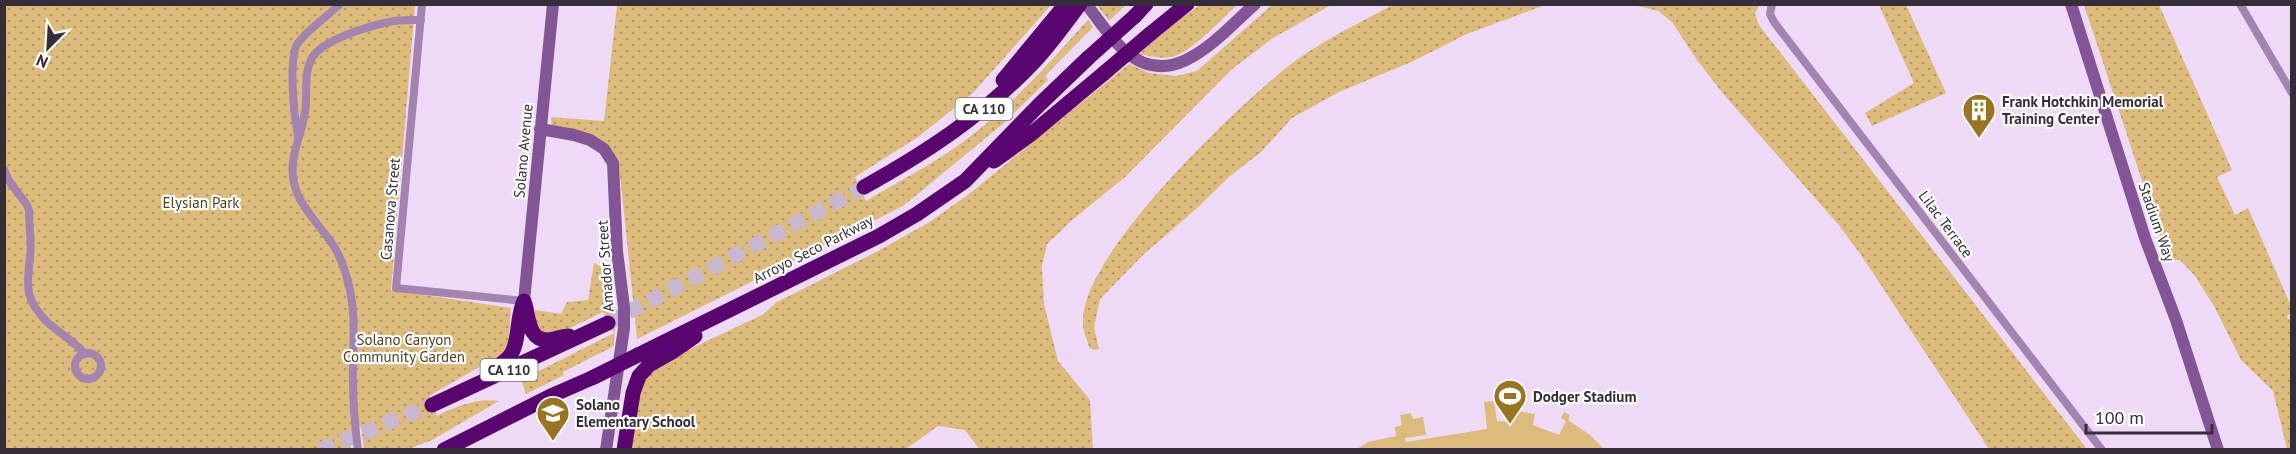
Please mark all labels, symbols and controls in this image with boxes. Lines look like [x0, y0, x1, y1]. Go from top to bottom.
north arrow [18, 18, 78, 78]
text: N [33, 50, 51, 73]
building icon: Frank Hotchkin Memorial Training Center [1961, 92, 1997, 139]
place label: Frank Hotchkin Memorial Training Center [2002, 92, 2164, 128]
road number: CA 110 [956, 98, 1012, 120]
street label: Solano Avenue [509, 103, 537, 199]
street label: Casanova Street [376, 157, 404, 261]
street label: Stadium Way [2135, 180, 2179, 264]
street label: Lilac Terrace [1915, 187, 1977, 261]
park label: Elysian Park [163, 193, 240, 212]
street label: Arroyo Seco Parkway [750, 210, 876, 288]
street label: Amador Street [592, 219, 618, 313]
park label: Solano Canyon Community Garden [343, 330, 465, 366]
road number: CA 110 [480, 359, 538, 381]
sports icon: Dodger Stadium [1492, 378, 1528, 425]
place label: Dodger Stadium [1533, 387, 1636, 406]
school or university icon: Solano Elementary School [535, 395, 571, 442]
place label: Solano Elementary School [576, 395, 696, 431]
scale bar [2086, 397, 2212, 435]
text: 100 m [2095, 406, 2144, 429]

